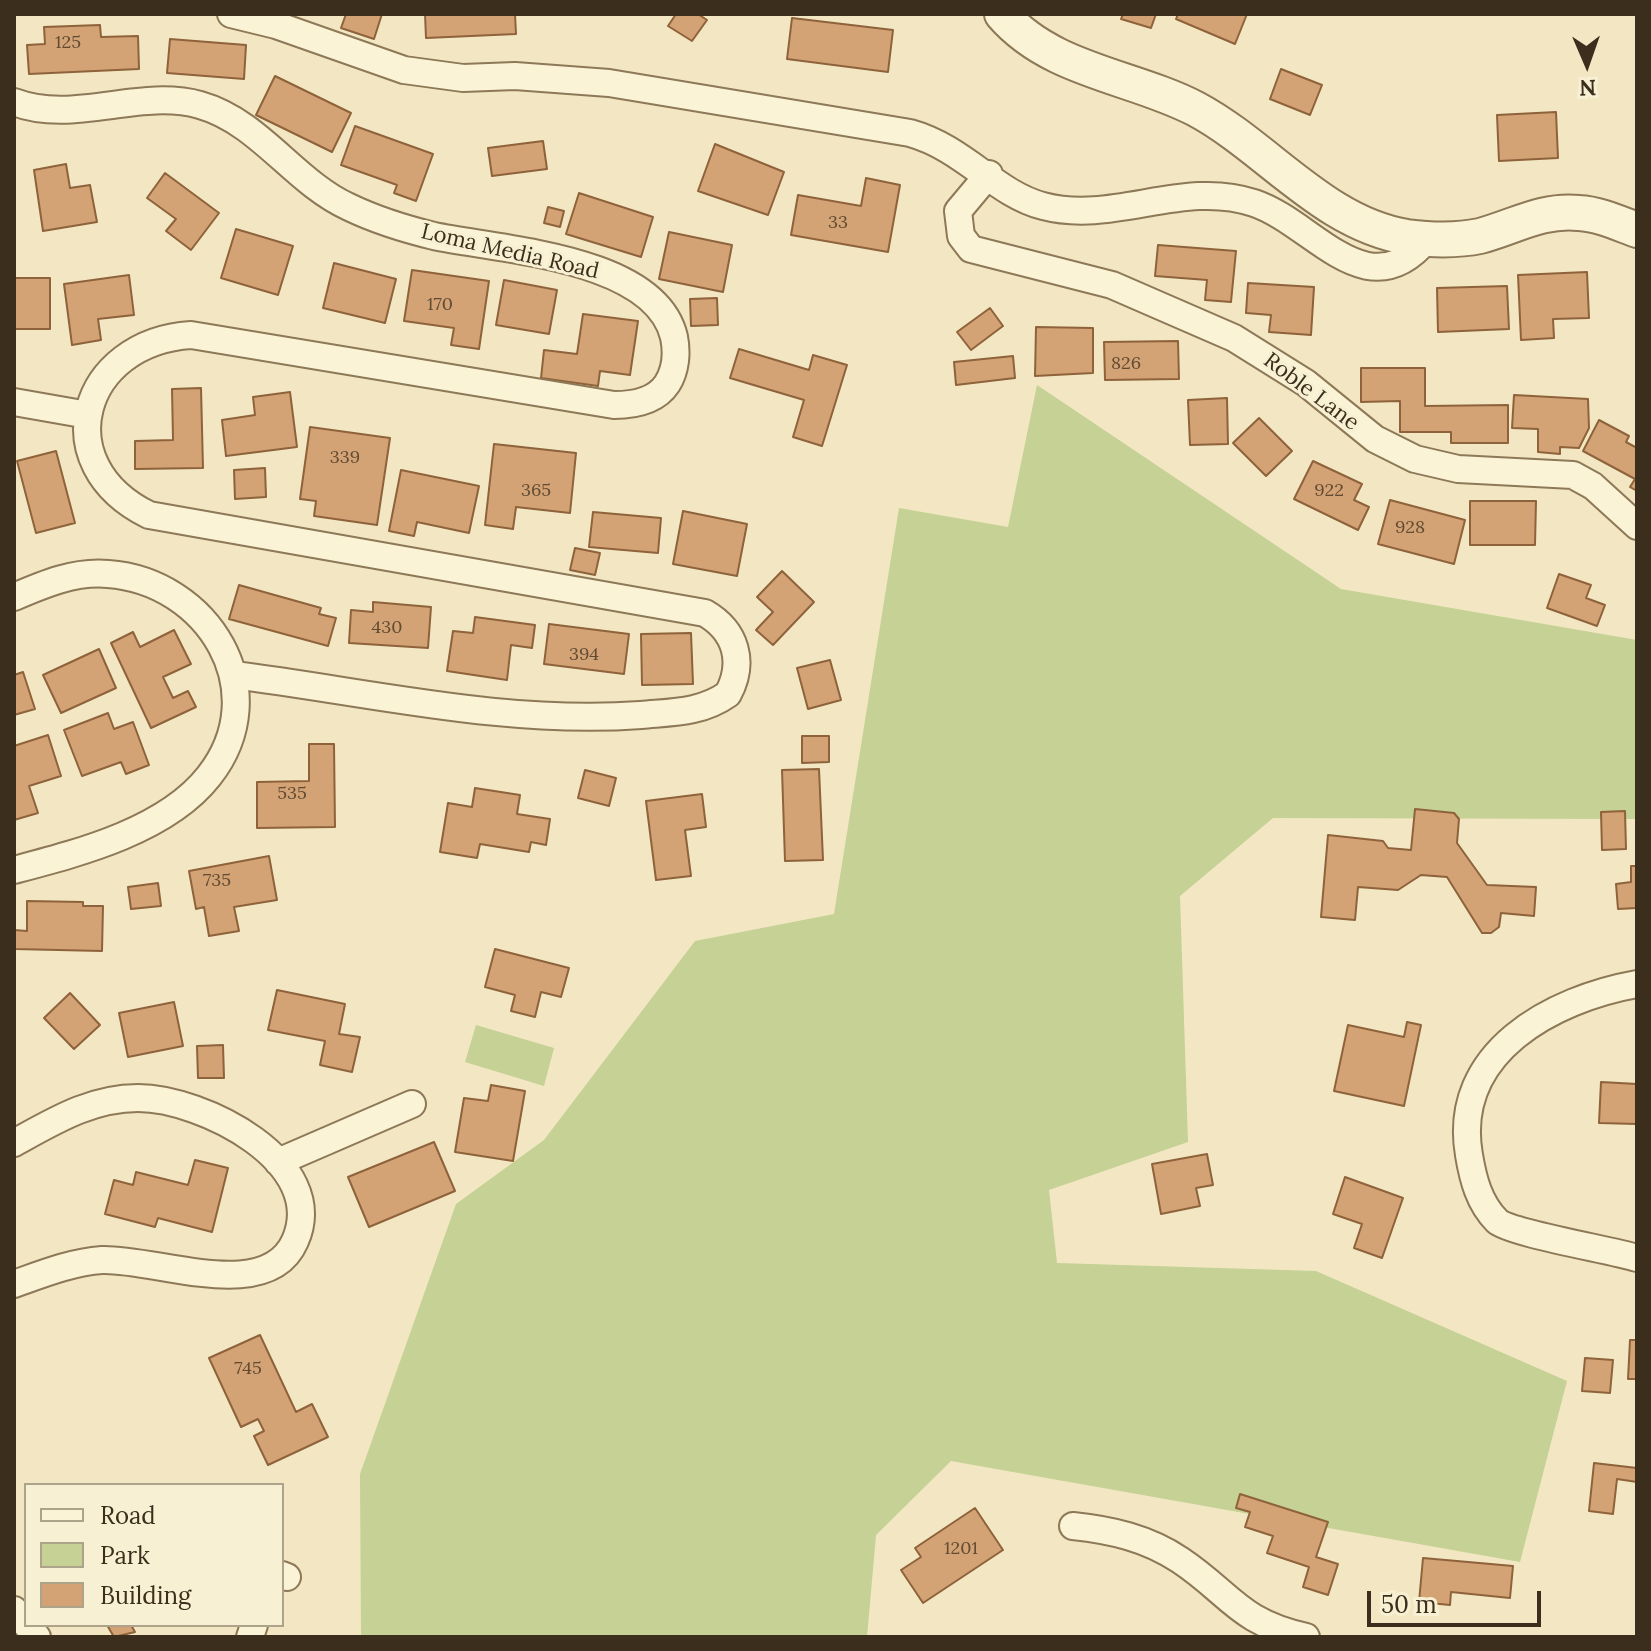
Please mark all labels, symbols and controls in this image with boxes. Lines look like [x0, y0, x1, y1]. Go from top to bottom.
north arrow [1547, 24, 1627, 104]
house number: 125 [55, 32, 81, 54]
text: N [1579, 74, 1597, 102]
house number: 33 [828, 212, 848, 234]
street label: Loma Media Road [418, 219, 602, 285]
house number: 170 [427, 294, 453, 316]
street label: Roble Lane [1258, 347, 1364, 437]
house number: 826 [1111, 353, 1141, 375]
house number: 339 [330, 447, 360, 469]
house number: 365 [521, 480, 551, 502]
house number: 922 [1314, 480, 1344, 502]
house number: 928 [1395, 517, 1425, 539]
house number: 430 [372, 617, 402, 639]
house number: 394 [569, 644, 599, 666]
house number: 535 [277, 783, 307, 805]
house number: 735 [203, 870, 231, 892]
house number: 745 [234, 1358, 262, 1380]
legend [24, 1483, 284, 1627]
text: Road [100, 1500, 156, 1531]
house number: 1201 [944, 1538, 978, 1560]
text: Park [100, 1540, 150, 1571]
scale bar [1371, 1575, 1545, 1625]
text: Building [100, 1580, 191, 1611]
text: 50 m [1381, 1589, 1437, 1620]

